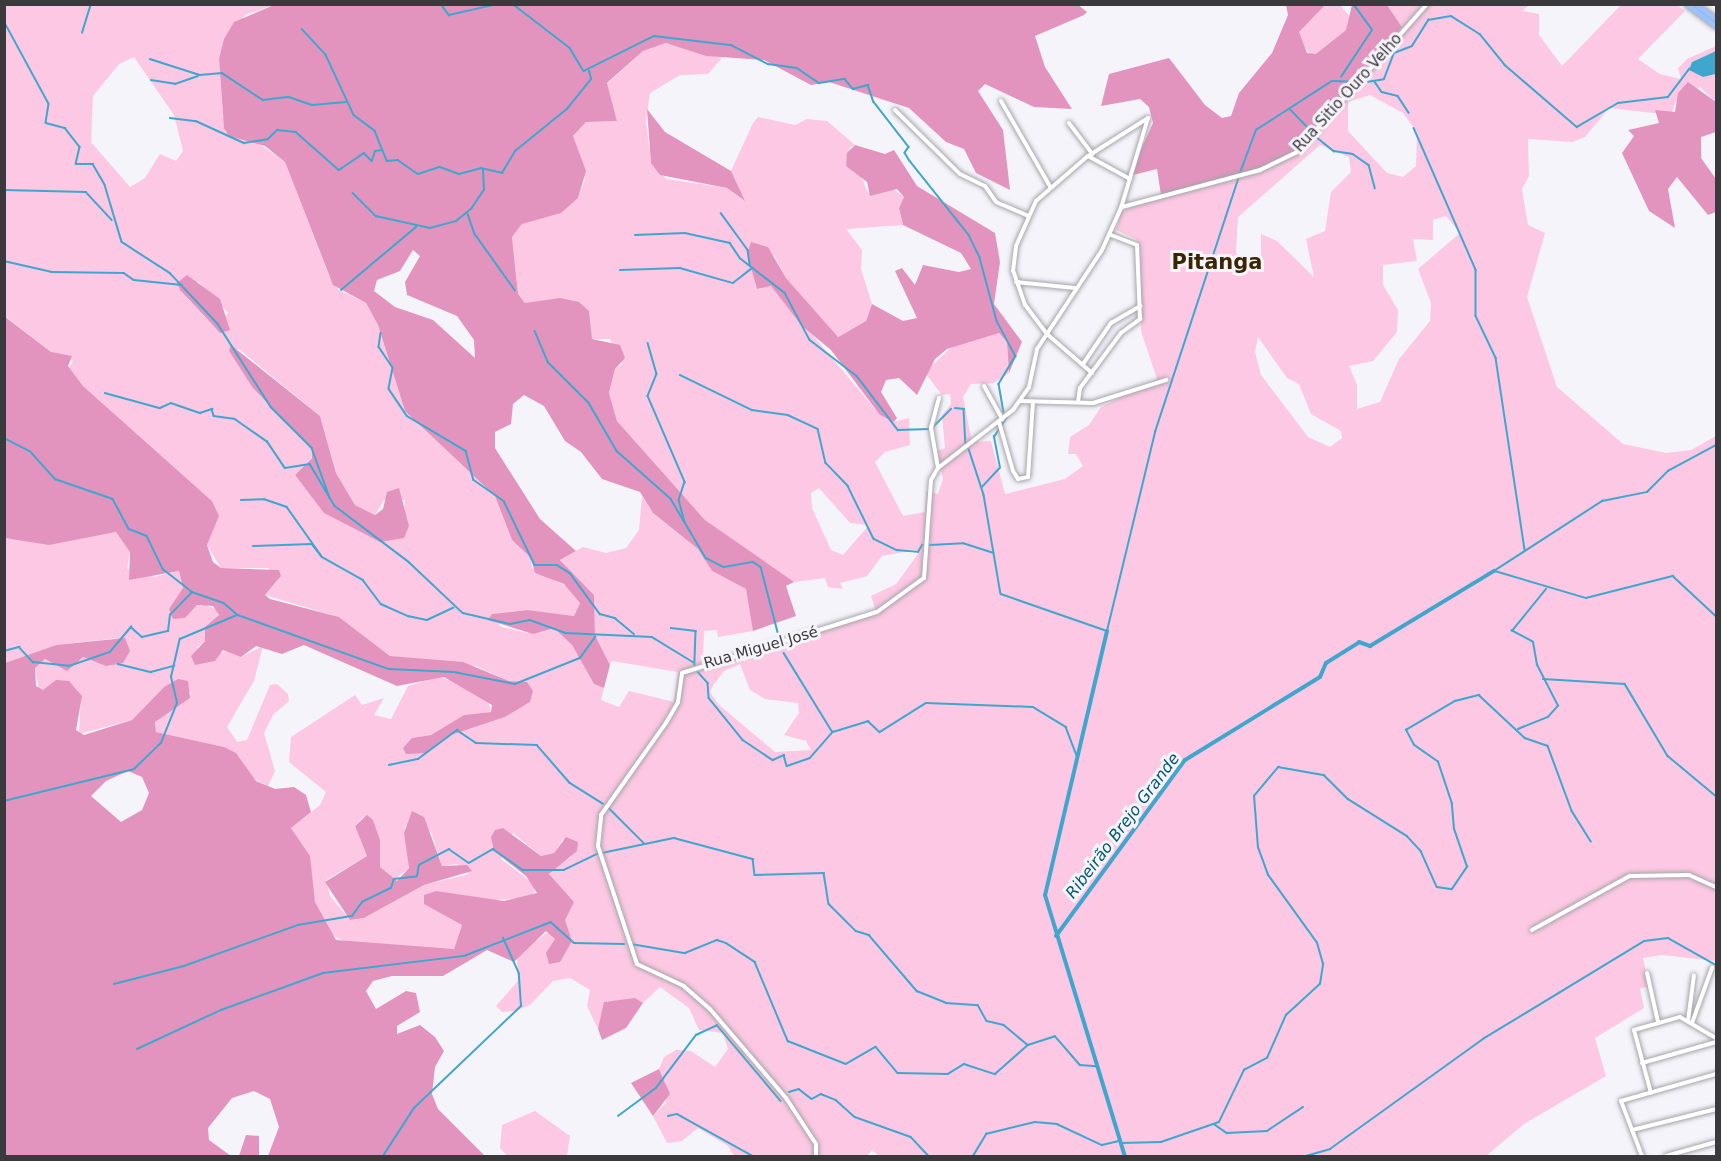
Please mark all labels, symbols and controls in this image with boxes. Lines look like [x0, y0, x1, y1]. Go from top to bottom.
street label: Rua Sitio Ouro Velho [1290, 30, 1406, 156]
district label: Pitanga [1172, 249, 1262, 275]
street label: Rua Miguel José [702, 623, 820, 673]
water label: Ribeirão Brejo Grande [1062, 750, 1184, 902]

